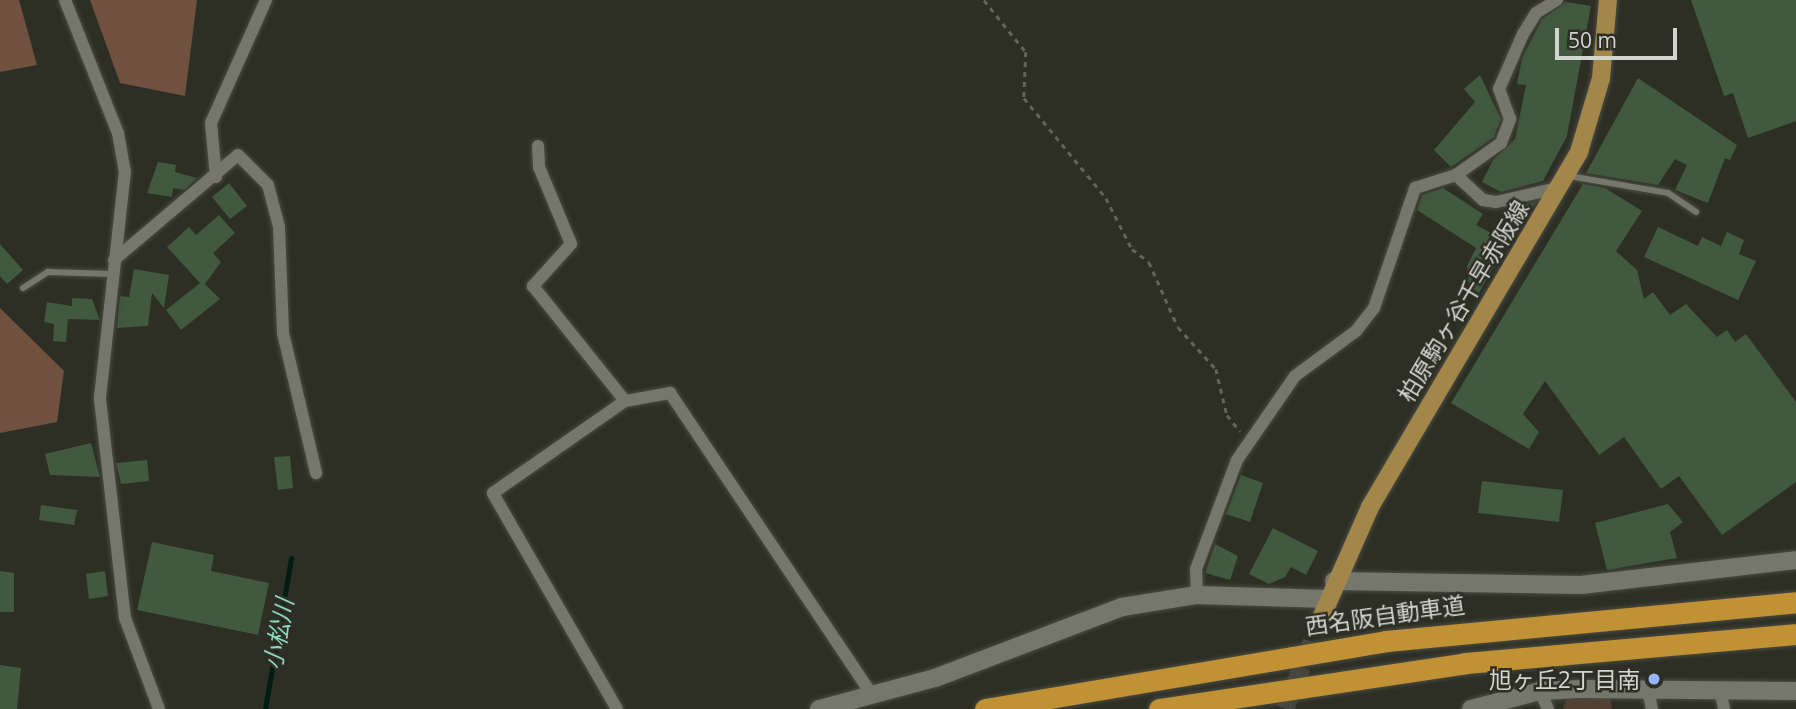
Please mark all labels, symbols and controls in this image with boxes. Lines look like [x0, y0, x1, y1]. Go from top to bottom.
scale bar [1558, 14, 1680, 58]
text: 50 m [1568, 26, 1617, 54]
street label: 柏原駒ヶ谷千早赤阪線 [1392, 195, 1534, 407]
street label: 西名阪自動車道 [1303, 590, 1467, 640]
water label: 小松川 [258, 596, 298, 672]
place label: 旭ヶ丘2丁目南 [1489, 665, 1640, 693]
marker: 旭ヶ丘2丁目南 [1646, 671, 1662, 687]

